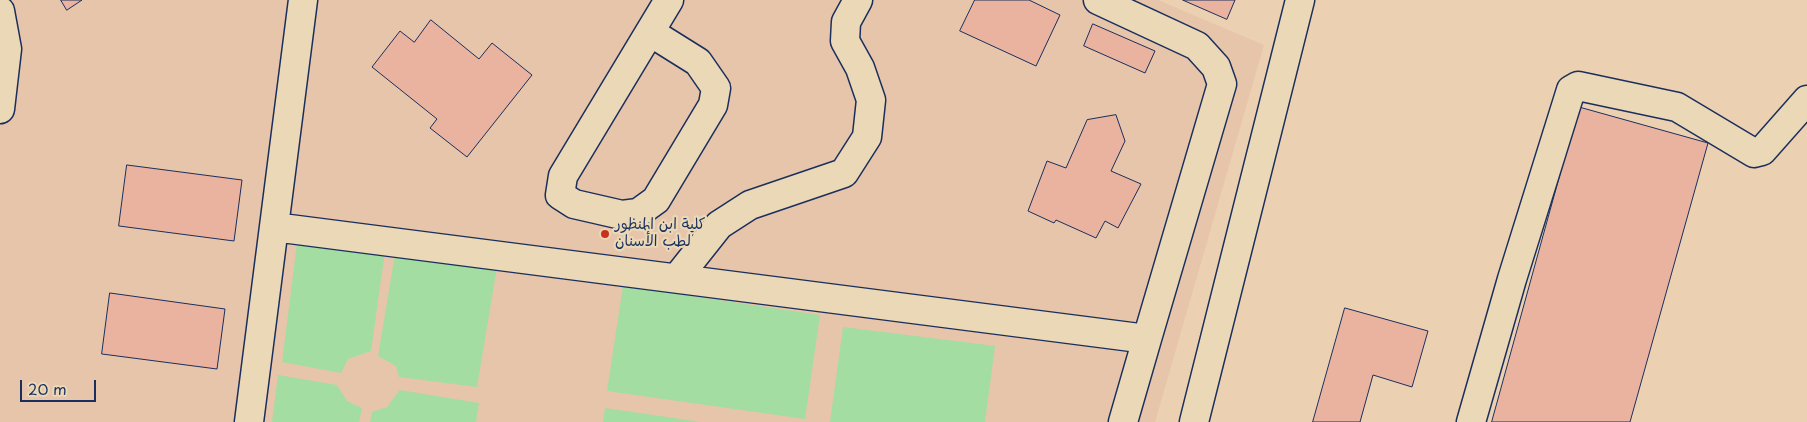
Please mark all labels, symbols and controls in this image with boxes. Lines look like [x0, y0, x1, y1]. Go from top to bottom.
place label: كلية ابن المنظور لطب الأسنان [615, 216, 705, 251]
marker: كلية ابن المنظور لطب الأسنان [599, 228, 611, 240]
scale bar [22, 370, 99, 402]
text: 20 m [28, 377, 67, 400]

